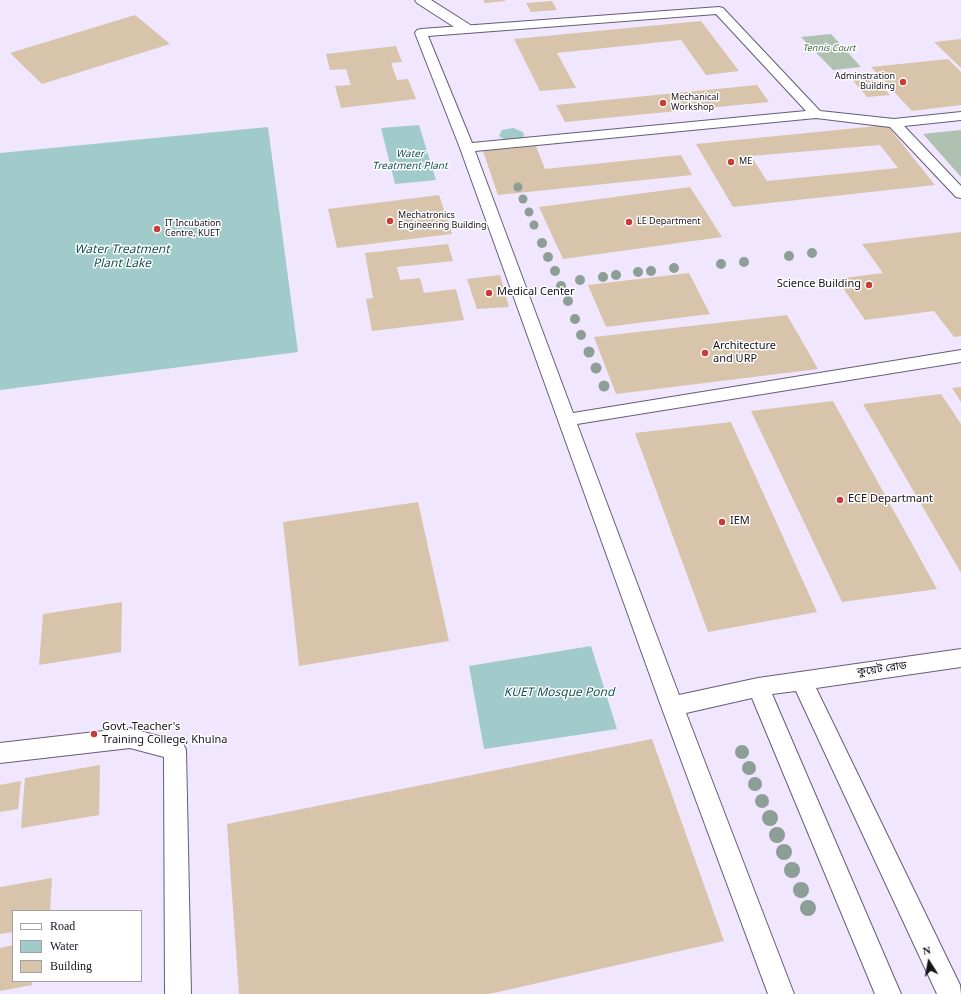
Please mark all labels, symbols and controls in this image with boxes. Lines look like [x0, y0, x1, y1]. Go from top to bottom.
park label: Tennis Court [802, 44, 856, 54]
place label: Adminstration Building [835, 72, 895, 93]
marker: Adminstration Building [898, 77, 908, 87]
place label: Mechanical Workshop [671, 93, 719, 114]
marker: Mechanical Workshop [658, 98, 668, 108]
water label: Water Treatment Plant [372, 149, 448, 172]
marker: ME [726, 157, 736, 167]
place label: ME [739, 157, 752, 167]
place label: Mechatronics Engineering Building [398, 211, 487, 232]
marker: Mechatronics Engineering Building [385, 216, 395, 226]
marker: LE Department [624, 217, 634, 227]
place label: LE Department [637, 217, 701, 227]
place label: IT Incubation Centre, KUET [165, 219, 221, 240]
marker: IT Incubation Centre, KUET [152, 224, 162, 234]
water label: Water Treatment Plant Lake [74, 244, 170, 272]
place label: Science Building [777, 278, 861, 292]
marker: Science Building [864, 280, 874, 290]
place label: Medical Center [497, 286, 575, 300]
marker: Medical Center [484, 288, 494, 298]
place label: Architecture and URP [713, 340, 776, 366]
marker: Architecture and URP [700, 348, 710, 358]
place label: ECE Departmant [848, 493, 933, 507]
marker: ECE Departmant [835, 495, 845, 505]
place label: IEM [730, 515, 750, 529]
marker: IEM [717, 517, 727, 527]
street label: কুয়েট রোড [856, 660, 908, 680]
water label: KUET Mosque Pond [504, 687, 614, 701]
place label: Govt. Teacher's Training College, Khulna [102, 721, 227, 747]
marker: Govt. Teacher's Training College, Khulna [89, 729, 99, 739]
legend [12, 910, 142, 982]
text: Road [50, 919, 75, 933]
text: Water [50, 939, 78, 953]
north arrow [909, 942, 949, 982]
text: N [922, 944, 932, 957]
text: Building [50, 959, 92, 973]

